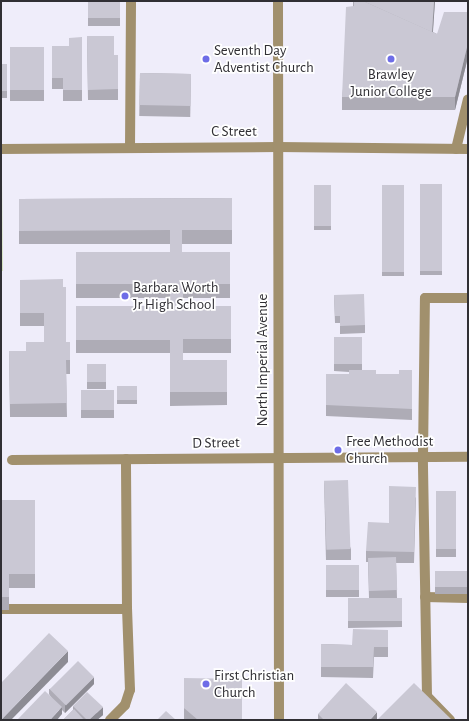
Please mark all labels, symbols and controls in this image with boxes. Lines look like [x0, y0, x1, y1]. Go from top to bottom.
place label: Seventh Day Adventist Church [214, 41, 314, 76]
marker: Seventh Day Adventist Church [201, 54, 211, 64]
marker: Brawley Junior College [386, 54, 396, 64]
place label: Brawley Junior College [350, 65, 432, 100]
street label: C Street [211, 123, 257, 141]
place label: Barbara Worth Jr High School [133, 278, 219, 313]
marker: Barbara Worth Jr High School [120, 291, 130, 301]
street label: North Imperial Avenue [254, 294, 272, 426]
place label: Free Methodist Church [346, 432, 433, 467]
street label: D Street [192, 434, 240, 452]
marker: Free Methodist Church [333, 445, 343, 455]
place label: First Christian Church [214, 666, 294, 701]
marker: First Christian Church [201, 679, 211, 689]

